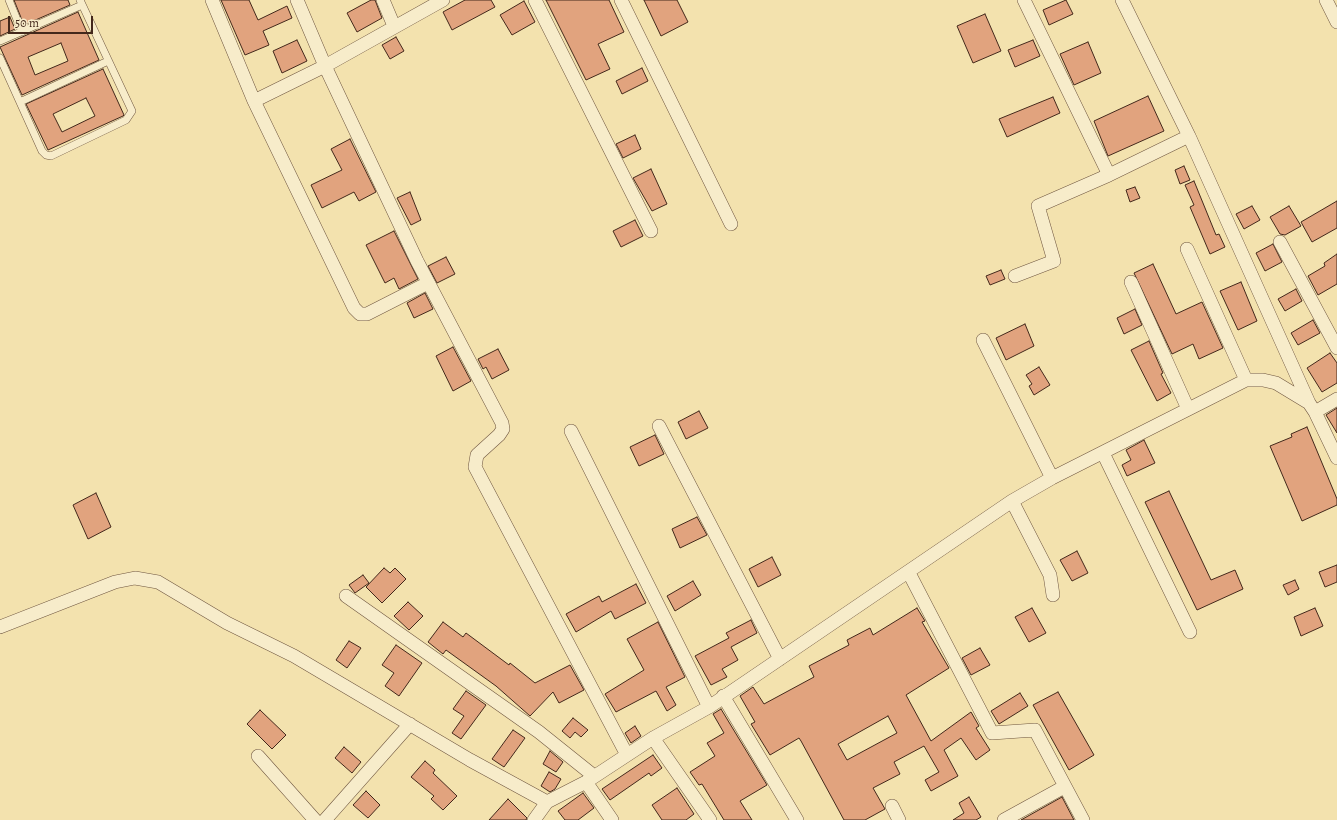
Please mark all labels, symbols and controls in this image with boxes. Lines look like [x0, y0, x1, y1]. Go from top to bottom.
scale bar [10, 8, 95, 34]
text: 50 m [15, 15, 39, 31]

